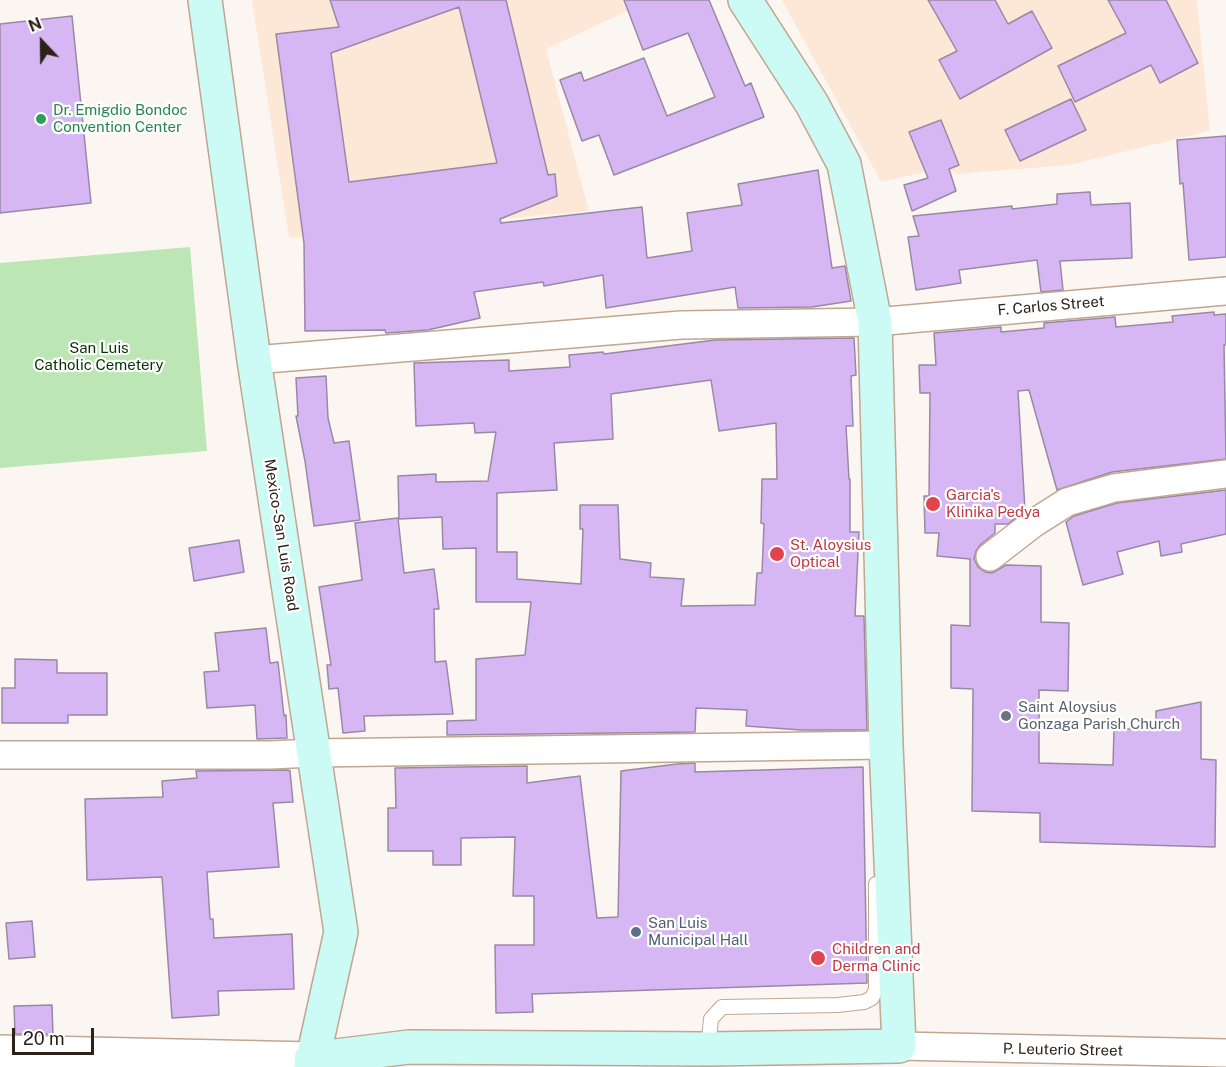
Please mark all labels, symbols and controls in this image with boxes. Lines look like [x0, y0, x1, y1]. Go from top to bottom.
north arrow [12, 12, 72, 72]
text: N [26, 14, 44, 36]
place label: Dr. Emigdio Bondoc Convention Center [53, 101, 188, 136]
marker: Dr. Emigdio Bondoc Convention Center [34, 112, 48, 126]
street label: F. Carlos Street [997, 292, 1105, 320]
park label: San Luis Catholic Cemetery [34, 339, 164, 374]
street label: Mexico-San Luis Road [260, 458, 302, 612]
place label: Garcia's Klinika Pedya [946, 486, 1040, 521]
marker: Garcia's Klinika Pedya [924, 495, 942, 513]
place label: St. Aloysius Optical [790, 536, 871, 571]
marker: St. Aloysius Optical [768, 545, 786, 563]
place label: Saint Aloysius Gonzaga Parish Church [1018, 698, 1180, 733]
marker: Saint Aloysius Gonzaga Parish Church [999, 709, 1013, 723]
place label: San Luis Municipal Hall [648, 914, 748, 949]
marker: San Luis Municipal Hall [629, 925, 643, 939]
place label: Children and Derma Clinic [832, 940, 921, 975]
marker: Children and Derma Clinic [809, 949, 827, 967]
scale bar [15, 1016, 98, 1054]
text: 20 m [23, 1028, 65, 1049]
street label: P. Leuterio Street [1003, 1040, 1123, 1060]

